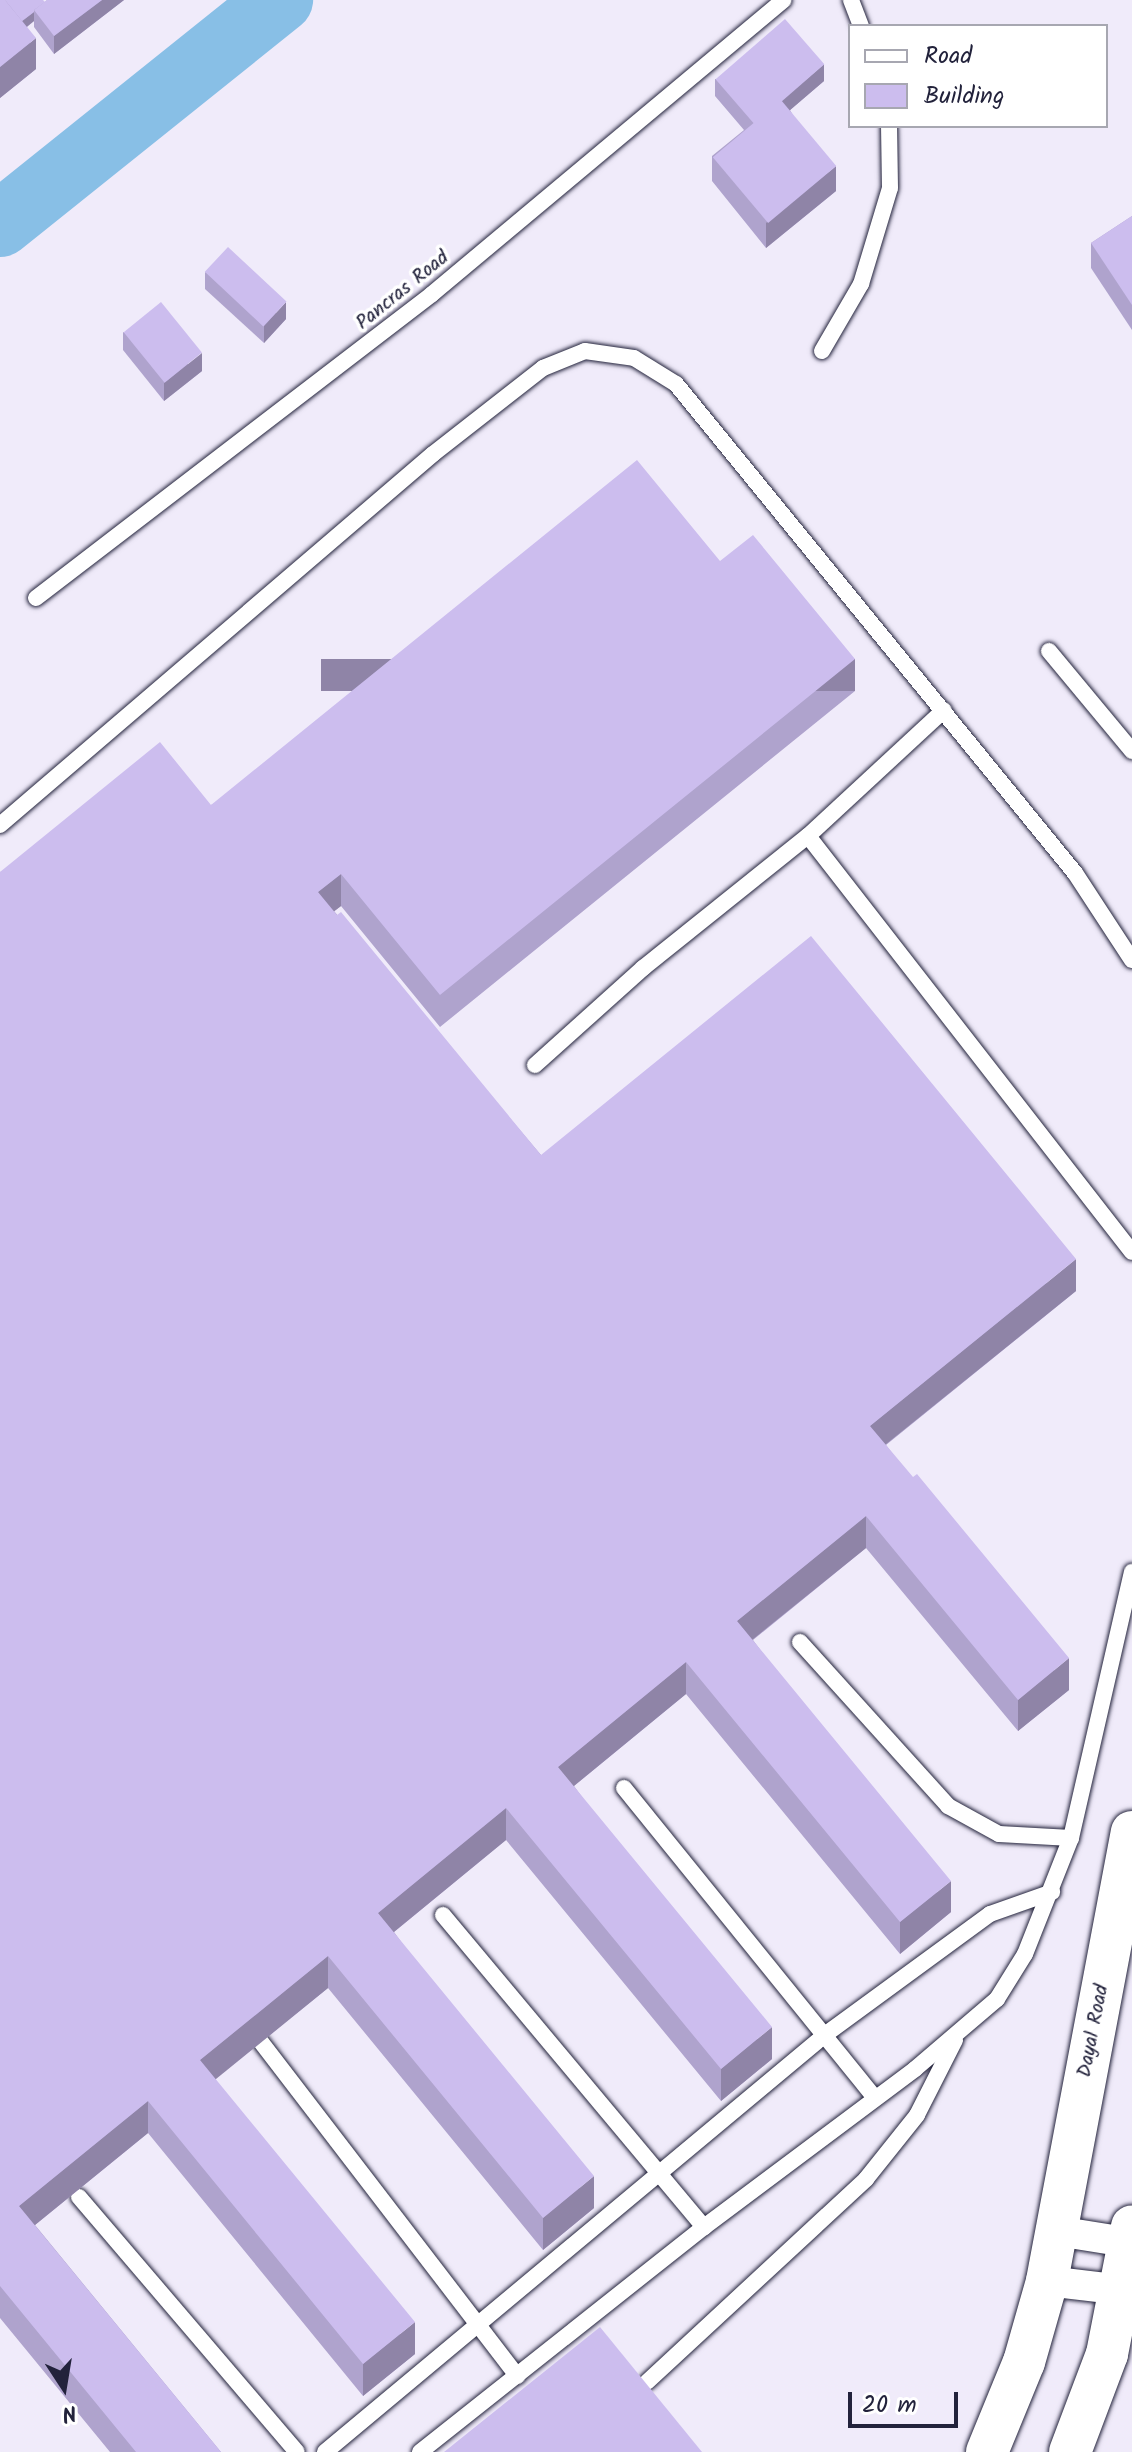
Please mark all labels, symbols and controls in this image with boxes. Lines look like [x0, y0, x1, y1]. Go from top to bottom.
legend [848, 24, 1108, 128]
text: Road [924, 37, 972, 76]
text: Building [924, 77, 1004, 116]
street label: Pancras Road [352, 246, 454, 336]
street label: Dayal Road [1073, 1983, 1115, 2079]
north arrow [24, 2348, 104, 2428]
scale bar [852, 2376, 962, 2426]
text: 20 m [862, 2386, 917, 2425]
text: N [59, 2393, 80, 2431]

